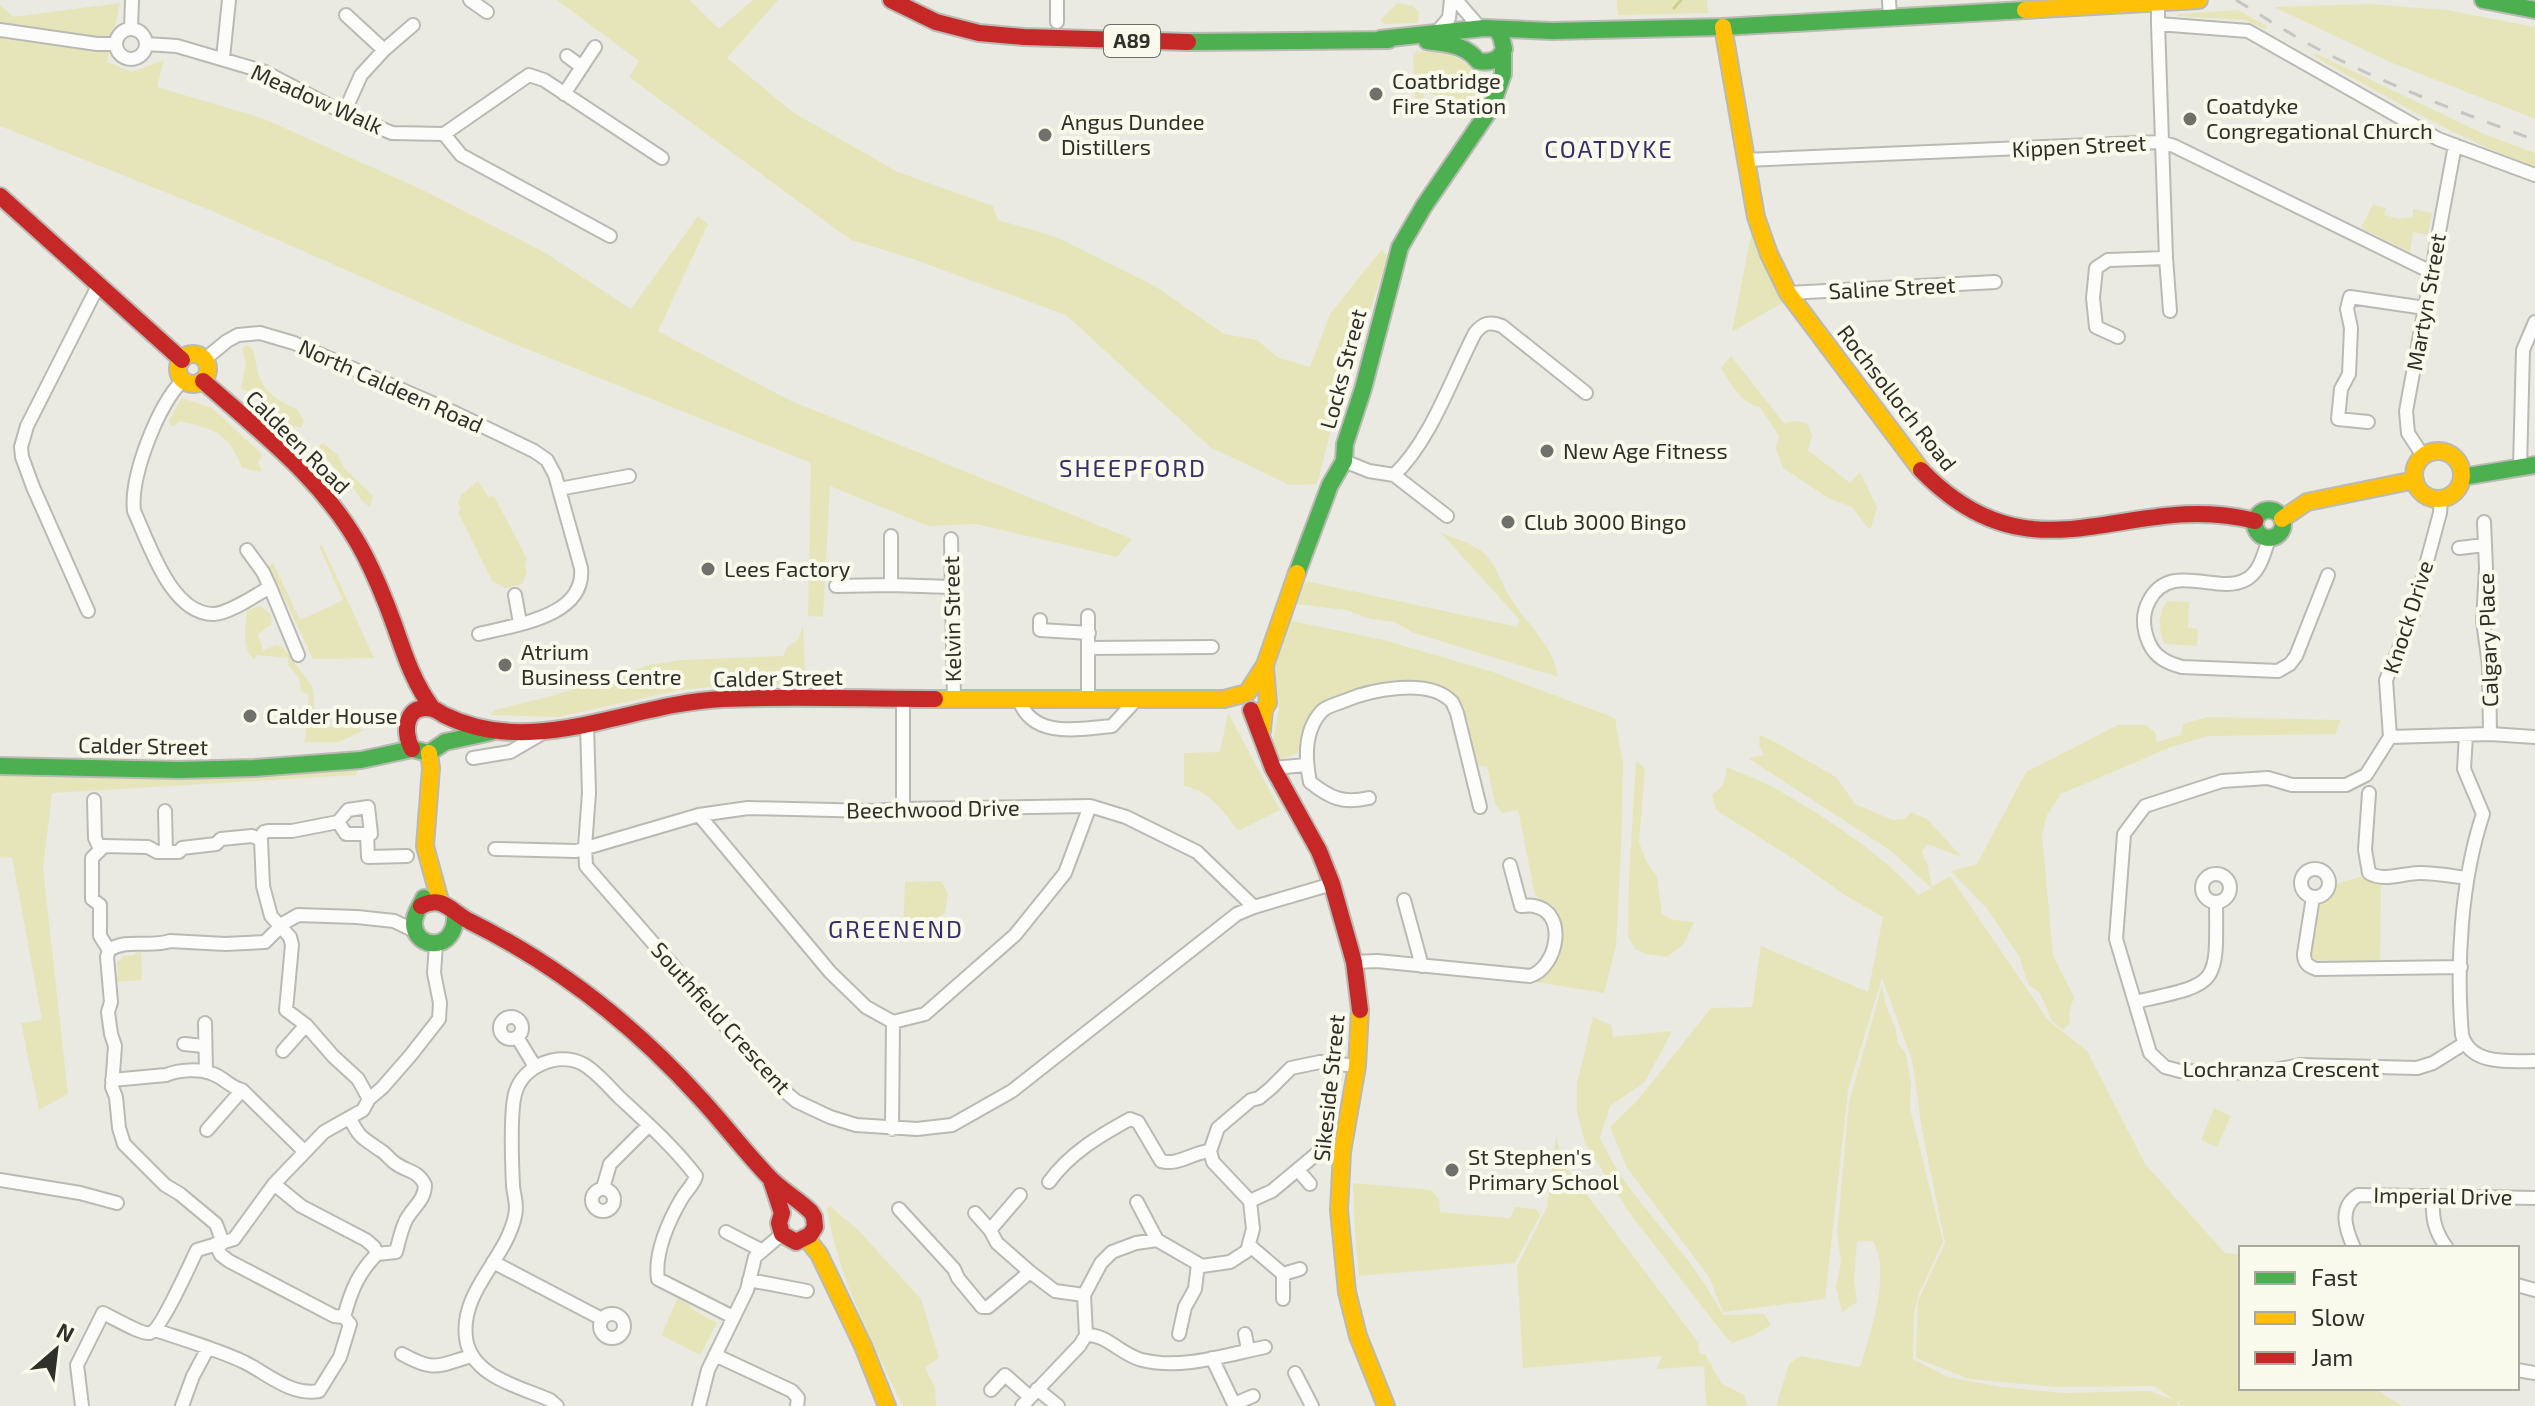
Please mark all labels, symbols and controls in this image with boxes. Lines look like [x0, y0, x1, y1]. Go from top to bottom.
road number: A89 [1104, 25, 1160, 57]
street label: Meadow Walk [248, 58, 387, 139]
place label: Coatbridge Fire Station [1392, 67, 1506, 118]
marker: Coatbridge Fire Station [1367, 85, 1385, 103]
place label: Coatdyke Congregational Church [2206, 92, 2433, 143]
place label: Angus Dundee Distillers [1061, 108, 1205, 159]
marker: Coatdyke Congregational Church [2181, 110, 2199, 128]
marker: Angus Dundee Distillers [1036, 126, 1054, 144]
street label: Kippen Street [2011, 128, 2147, 162]
district label: COATDYKE [1544, 134, 1674, 163]
street label: Martyn Street [2400, 231, 2450, 373]
street label: Saline Street [1828, 271, 1956, 303]
street label: Locks Street [1314, 306, 1371, 431]
street label: Rochsolloch Road [1833, 319, 1963, 475]
street label: North Caldeen Road [295, 333, 487, 437]
street label: Caldeen Road [242, 384, 356, 498]
place label: New Age Fitness [1563, 437, 1728, 463]
marker: New Age Fitness [1538, 442, 1556, 460]
district label: SHEEPFORD [1059, 453, 1207, 482]
place label: Club 3000 Bingo [1524, 508, 1687, 534]
marker: Club 3000 Bingo [1499, 513, 1517, 531]
place label: Lees Factory [724, 555, 851, 581]
street label: Kelvin Street [937, 556, 965, 683]
street label: Knock Drive [2377, 557, 2438, 676]
marker: Lees Factory [699, 560, 717, 578]
street label: Calgary Place [2472, 572, 2502, 708]
place label: Atrium Business Centre [521, 638, 682, 689]
marker: Atrium Business Centre [496, 656, 514, 674]
street label: Calder Street [713, 663, 843, 691]
place label: Calder House [266, 702, 398, 728]
marker: Calder House [241, 707, 259, 725]
street label: Calder Street [78, 731, 208, 759]
street label: Beechwood Drive [846, 793, 1020, 823]
district label: GREENEND [828, 914, 964, 943]
street label: Southfield Crescent [647, 936, 797, 1099]
street label: Sikeside Street [1307, 1013, 1349, 1163]
street label: Lochranza Crescent [2183, 1055, 2379, 1081]
place label: St Stephen's Primary School [1468, 1143, 1619, 1194]
marker: St Stephen's Primary School [1443, 1161, 1461, 1179]
street label: Imperial Drive [2373, 1181, 2513, 1209]
legend [2239, 1246, 2519, 1390]
text: Fast [2311, 1262, 2358, 1291]
text: Slow [2311, 1302, 2365, 1331]
north arrow [16, 1310, 96, 1390]
text: N [53, 1316, 79, 1347]
text: Jam [2311, 1342, 2353, 1371]

